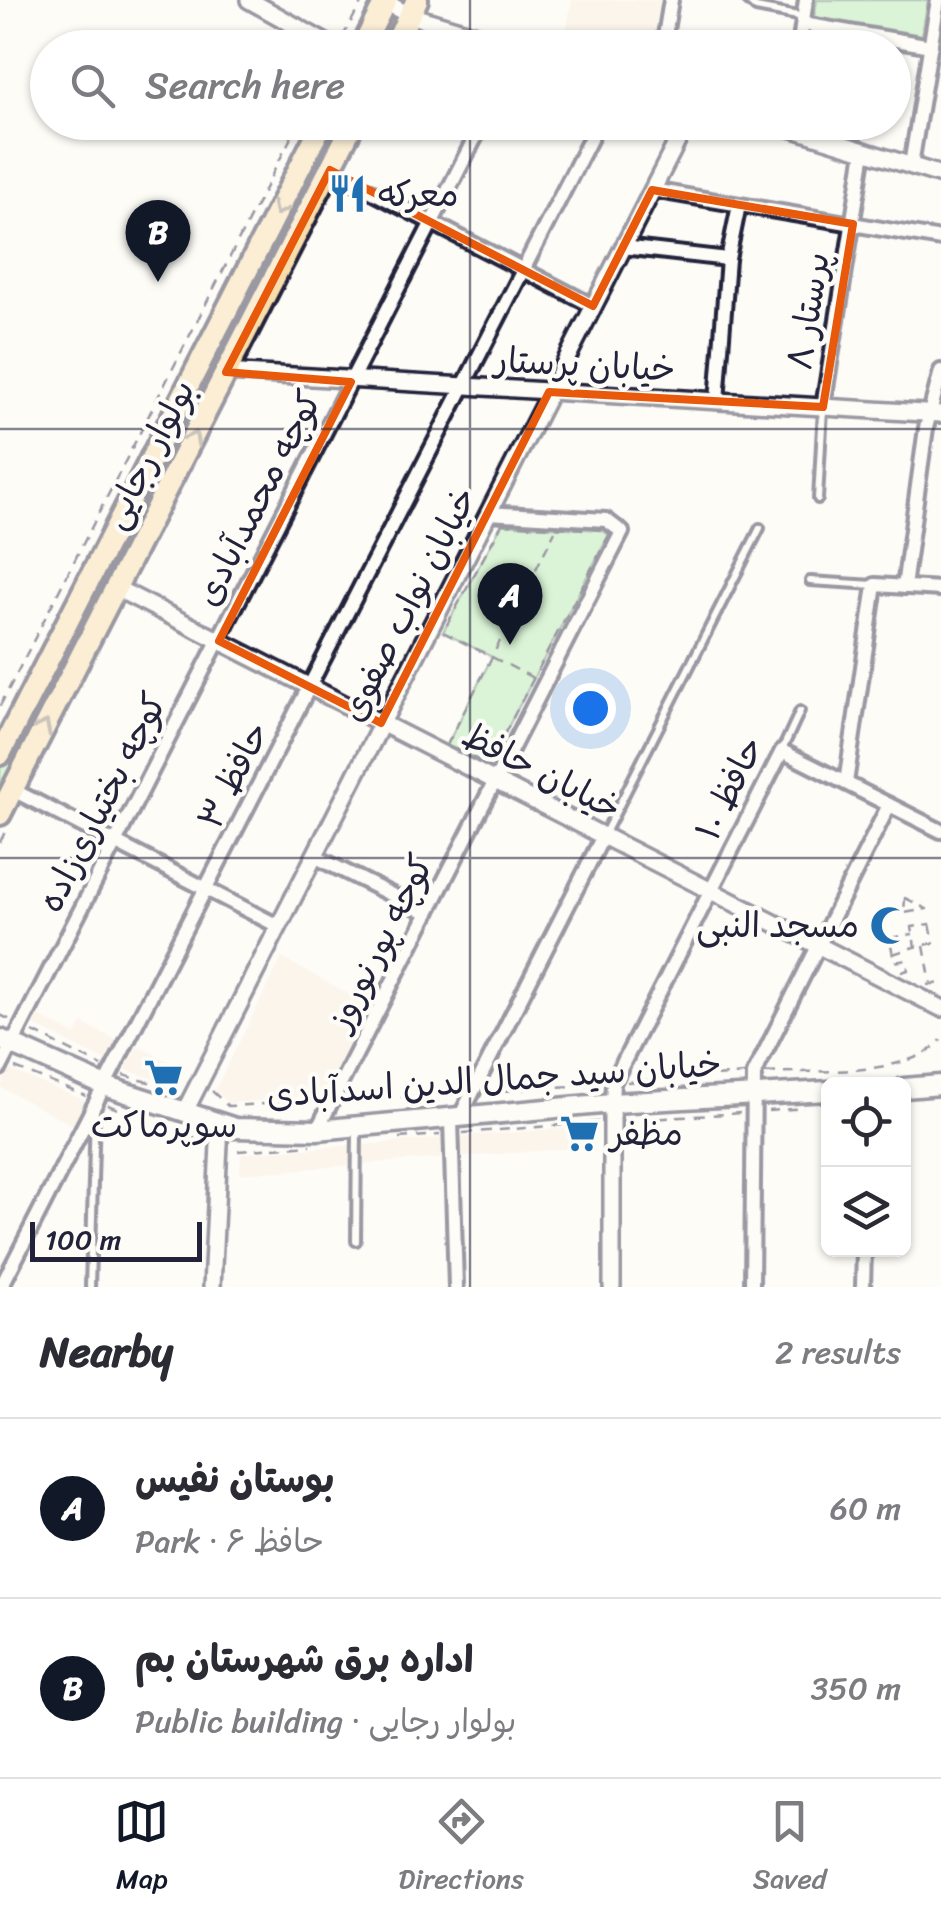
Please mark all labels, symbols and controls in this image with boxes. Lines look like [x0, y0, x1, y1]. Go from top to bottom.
search box [30, 30, 911, 140]
text: Search here [145, 52, 345, 119]
icon: search [65, 58, 120, 113]
place label: معرکه [378, 163, 459, 225]
restaurant icon: معرکه [327, 173, 369, 215]
one-way arrow [272, 199, 291, 217]
pin: B [126, 200, 190, 282]
street label: پرستار ۸ [768, 247, 848, 375]
street label: خیابان پرستار [490, 328, 677, 400]
street label: بولوار رجایی [84, 368, 212, 540]
street label: کوچه محمدآبادی [177, 379, 339, 617]
one-way arrow [180, 431, 200, 449]
street label: خیابان نواب صفوی [322, 475, 494, 733]
pin: A [478, 562, 542, 645]
street label: کوچه بختیاری‌زاده [20, 681, 184, 923]
your location [565, 683, 616, 734]
street label: خیابان حافظ [451, 704, 633, 838]
street label: حافظ ۳ [179, 710, 287, 840]
one-way arrow [32, 720, 51, 738]
street label: حافظ ۱۰ [677, 725, 781, 851]
street label: کوچه پورنوروز [308, 843, 451, 1044]
place label: مسجد النبی [696, 894, 859, 956]
mosque icon: مسجد النبی [868, 904, 910, 946]
street label: خیابان سید جمال الدین اسدآبادی [265, 1032, 723, 1126]
supermarket icon: سوپرماکت [143, 1057, 185, 1099]
map controls [821, 1077, 911, 1257]
button: locate [821, 1077, 911, 1167]
place label: سوپرماکت [91, 1094, 237, 1156]
place label: مظفر [607, 1102, 683, 1164]
supermarket icon: مظفر [559, 1112, 601, 1154]
button: layers [821, 1167, 911, 1257]
text: 100 m [45, 1215, 121, 1264]
scale bar [30, 1217, 202, 1262]
text: Nearby [40, 1315, 173, 1389]
text: 2 results [775, 1324, 901, 1381]
text: بوستان نفیس [135, 1446, 335, 1513]
text: A [62, 1480, 83, 1537]
text: 60 m [830, 1480, 901, 1537]
text: Park · حافظ ۶ [135, 1513, 324, 1570]
text: اداره برق شهرستان بم [135, 1626, 474, 1693]
text: B [62, 1660, 83, 1717]
text: 350 m [811, 1660, 901, 1717]
text: Public building · بولوار رجایی [135, 1693, 516, 1750]
tab: Map [114, 1794, 169, 1903]
tab: Directions [398, 1794, 524, 1903]
tab: Saved [753, 1794, 827, 1903]

